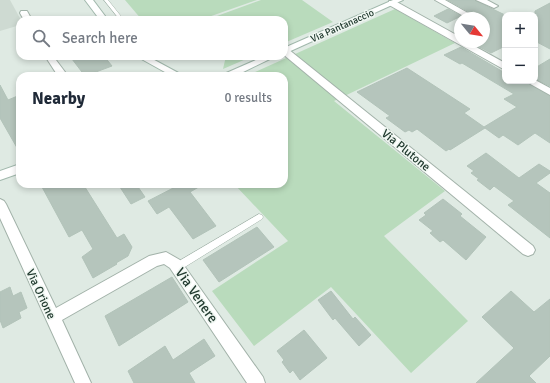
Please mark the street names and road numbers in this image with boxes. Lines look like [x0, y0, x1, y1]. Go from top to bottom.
street label: Via Pantanaccio [309, 7, 376, 45]
street label: Via Plutone [378, 126, 433, 175]
street label: Via Venere [172, 265, 222, 326]
street label: Via Orione [22, 267, 59, 322]

